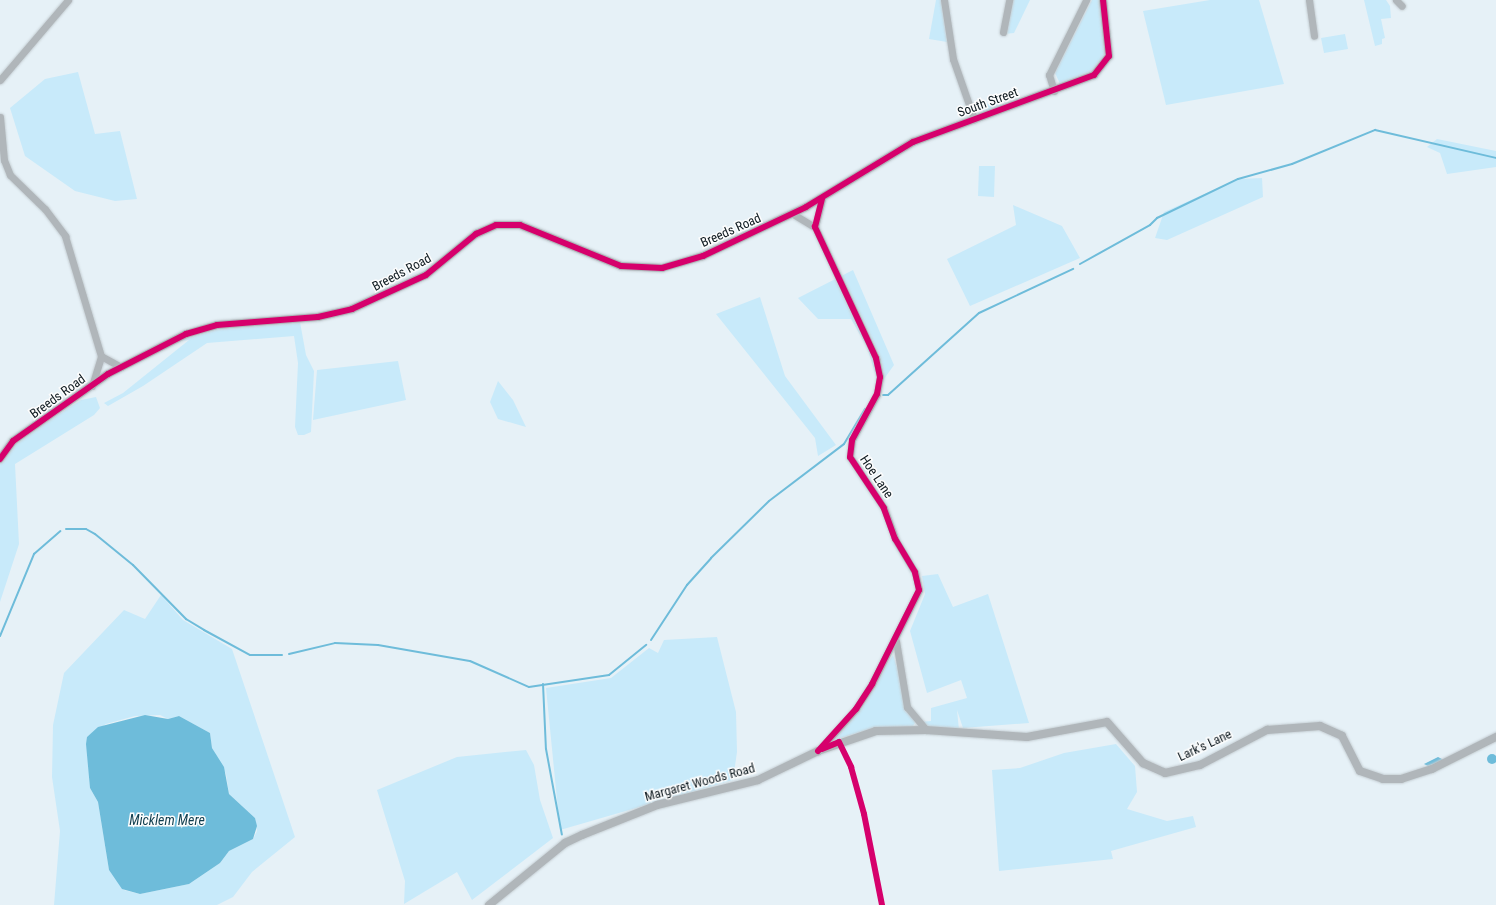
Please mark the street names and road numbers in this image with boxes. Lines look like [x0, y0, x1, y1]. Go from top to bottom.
street label: South Street [956, 85, 1020, 121]
street label: Breeds Road [698, 211, 764, 251]
street label: Breeds Road [370, 251, 434, 295]
street label: Breeds Road [27, 372, 89, 422]
street label: Hoe Lane [856, 453, 896, 501]
street label: Lark's Lane [1176, 727, 1234, 765]
street label: Margaret Woods Road [643, 761, 757, 805]

